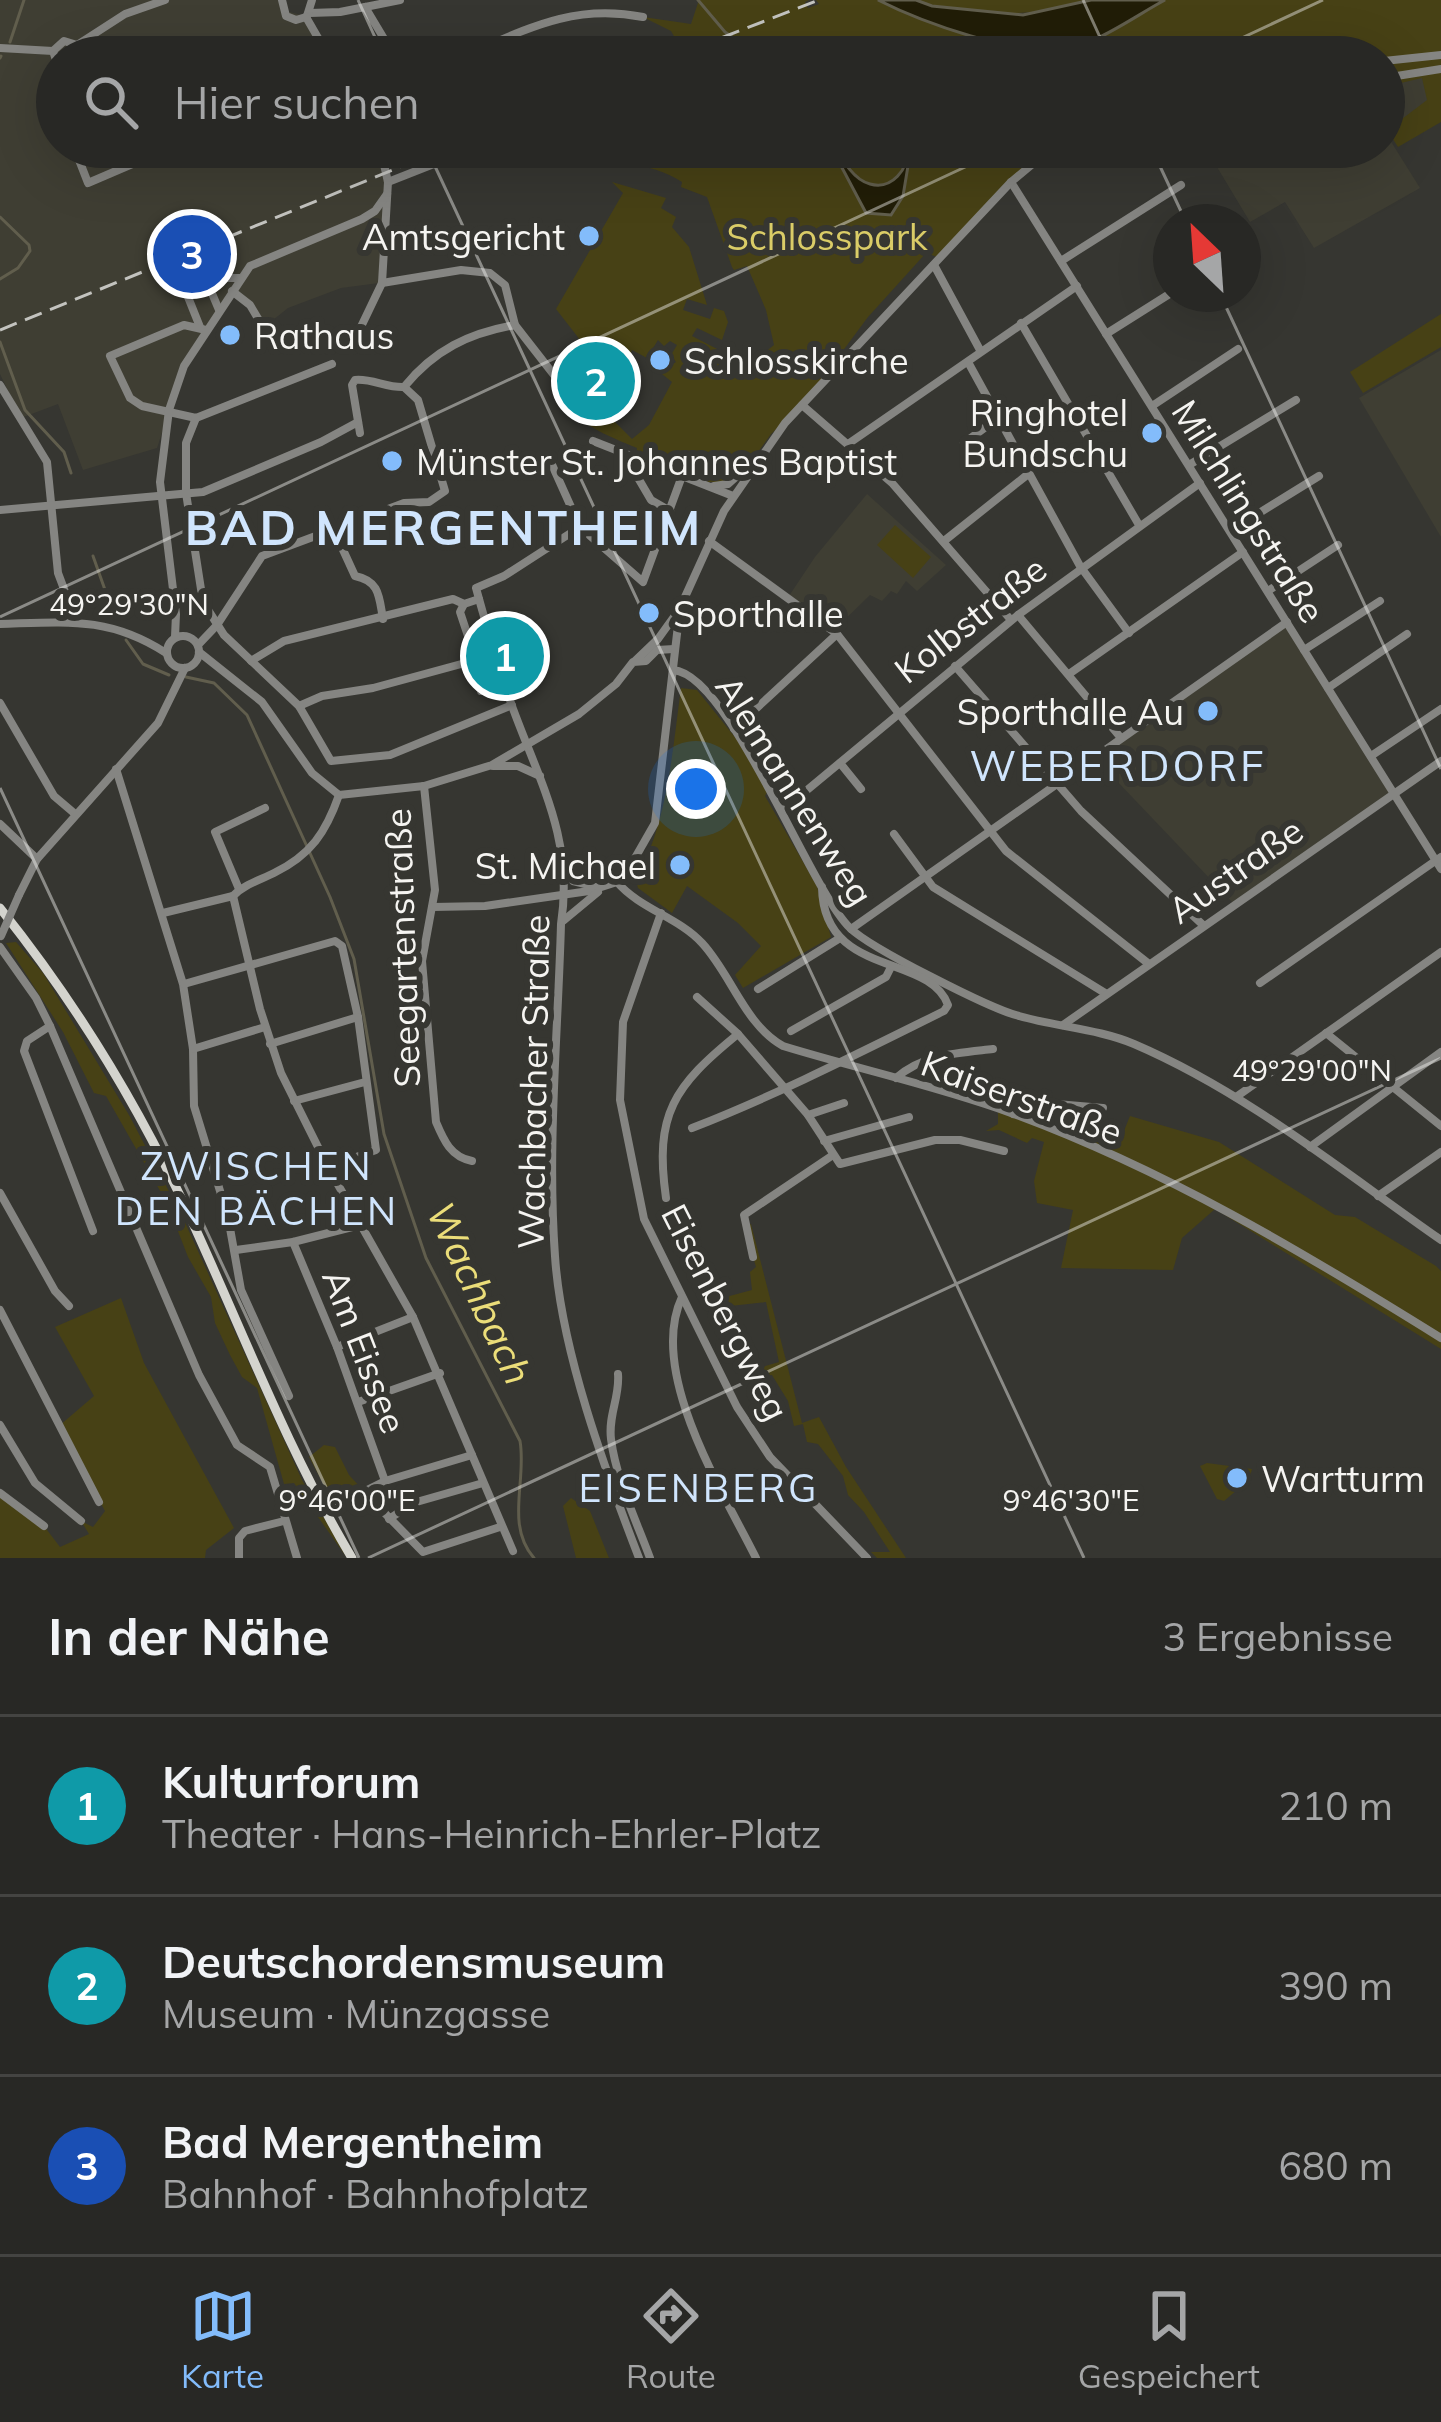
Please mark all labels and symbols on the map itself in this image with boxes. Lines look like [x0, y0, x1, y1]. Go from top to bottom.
north arrow [1153, 204, 1261, 312]
pin: 3 [153, 209, 231, 299]
place label: Amtsgericht [362, 214, 565, 259]
park label: Schlosspark [727, 214, 928, 259]
marker: Amtsgericht [576, 223, 602, 249]
place label: Rathaus [254, 313, 394, 358]
marker: Rathaus [217, 322, 243, 348]
pin: 2 [557, 336, 635, 426]
place label: Schlosskirche [684, 338, 909, 383]
marker: Schlosskirche [647, 347, 673, 373]
place label: Ringhotel Bundschu [963, 390, 1128, 476]
street label: Milchlingstraße [1163, 391, 1335, 631]
marker: Ringhotel Bundschu [1139, 420, 1165, 446]
place label: Münster St. Johannes Baptist [416, 439, 897, 484]
marker: Münster St. Johannes Baptist [379, 448, 405, 474]
district label: BAD MERGENTHEIM [185, 497, 703, 557]
street label: Kolbstraße [885, 546, 1055, 692]
text: 49°29'30"N [49, 585, 209, 623]
place label: Sporthalle [673, 591, 844, 636]
marker: Sporthalle [636, 600, 662, 626]
pin: 1 [466, 611, 544, 701]
street label: Alemannenweg [706, 667, 884, 913]
place label: Sporthalle Au [957, 689, 1184, 734]
marker: Sporthalle Au [1195, 698, 1221, 724]
district label: WEBERDORF [969, 739, 1267, 792]
your location [666, 759, 726, 819]
street label: Austraße [1159, 807, 1311, 933]
street label: Seegartenstraße [375, 808, 429, 1088]
place label: St. Michael [475, 843, 656, 888]
marker: St. Michael [667, 852, 693, 878]
street label: Wachbacher Straße [508, 914, 558, 1250]
street label: Kaiserstraße [915, 1040, 1129, 1154]
text: 49°29'00"N [1232, 1051, 1392, 1089]
district label: ZWISCHEN DEN BÄCHEN [115, 1141, 399, 1235]
water label: Wachbach [416, 1194, 544, 1392]
street label: Eisenbergweg [652, 1197, 800, 1427]
street label: Am Eissee [313, 1263, 417, 1439]
place label: Wartturm [1261, 1456, 1425, 1501]
district label: EISENBERG [578, 1463, 820, 1512]
marker: Wartturm [1224, 1465, 1250, 1491]
text: 9°46'00"E [278, 1481, 416, 1519]
text: 9°46'30"E [1002, 1481, 1140, 1519]

